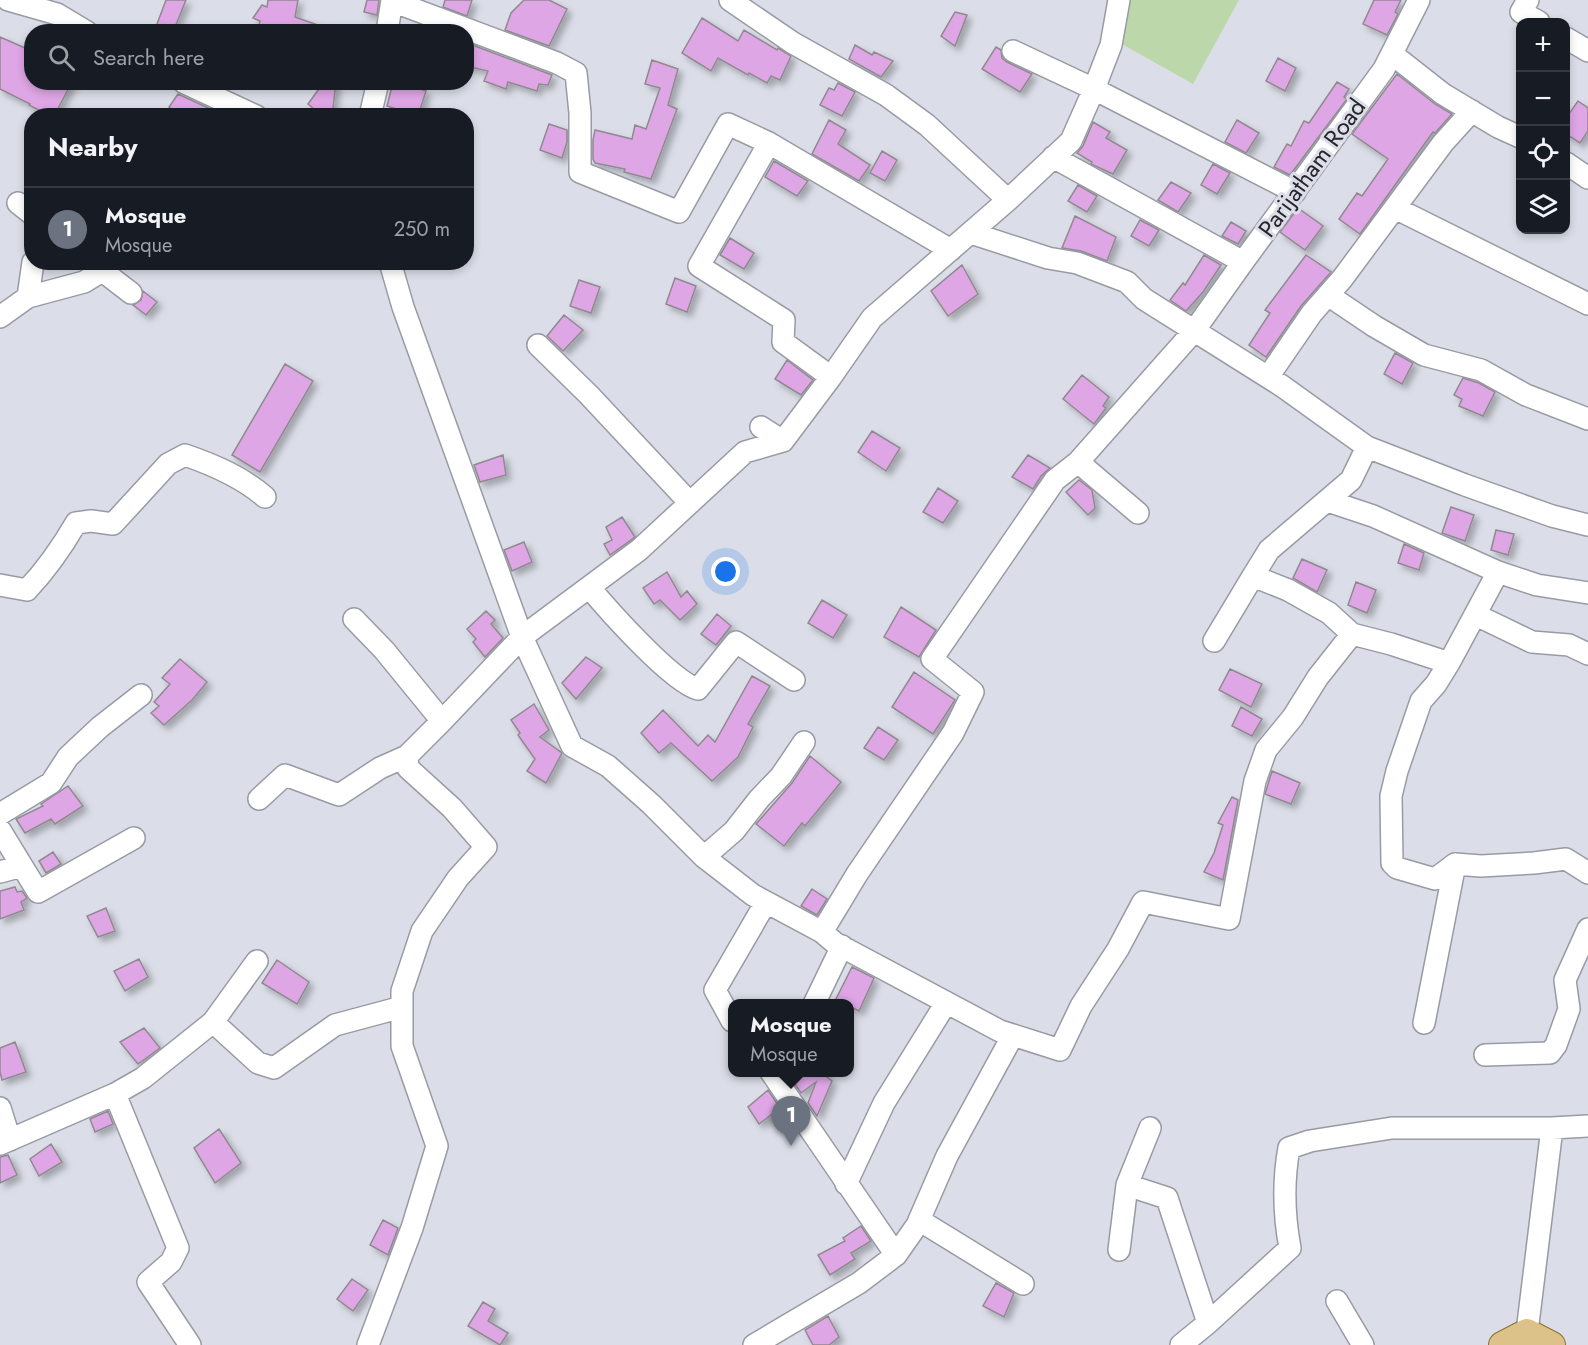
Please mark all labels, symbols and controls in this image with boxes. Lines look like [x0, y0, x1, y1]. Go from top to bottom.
map controls [1516, 18, 1570, 234]
button: + [1516, 18, 1570, 72]
search box [24, 24, 474, 90]
icon: search [45, 41, 78, 74]
text: Search here [93, 41, 204, 73]
button: − [1516, 72, 1570, 126]
street label: Parijatham Road [1249, 91, 1374, 244]
button: locate [1516, 126, 1570, 180]
text: Nearby [48, 128, 137, 166]
button: layers [1516, 180, 1570, 234]
text: Mosque [105, 199, 186, 231]
text: 1 [62, 215, 73, 244]
text: 250 m [394, 215, 450, 244]
text: Mosque [105, 231, 172, 260]
your location [711, 557, 740, 586]
popup [728, 999, 854, 1077]
text: Mosque [750, 1008, 832, 1040]
text: Mosque [750, 1040, 818, 1069]
pin: 1 [772, 1096, 810, 1146]

